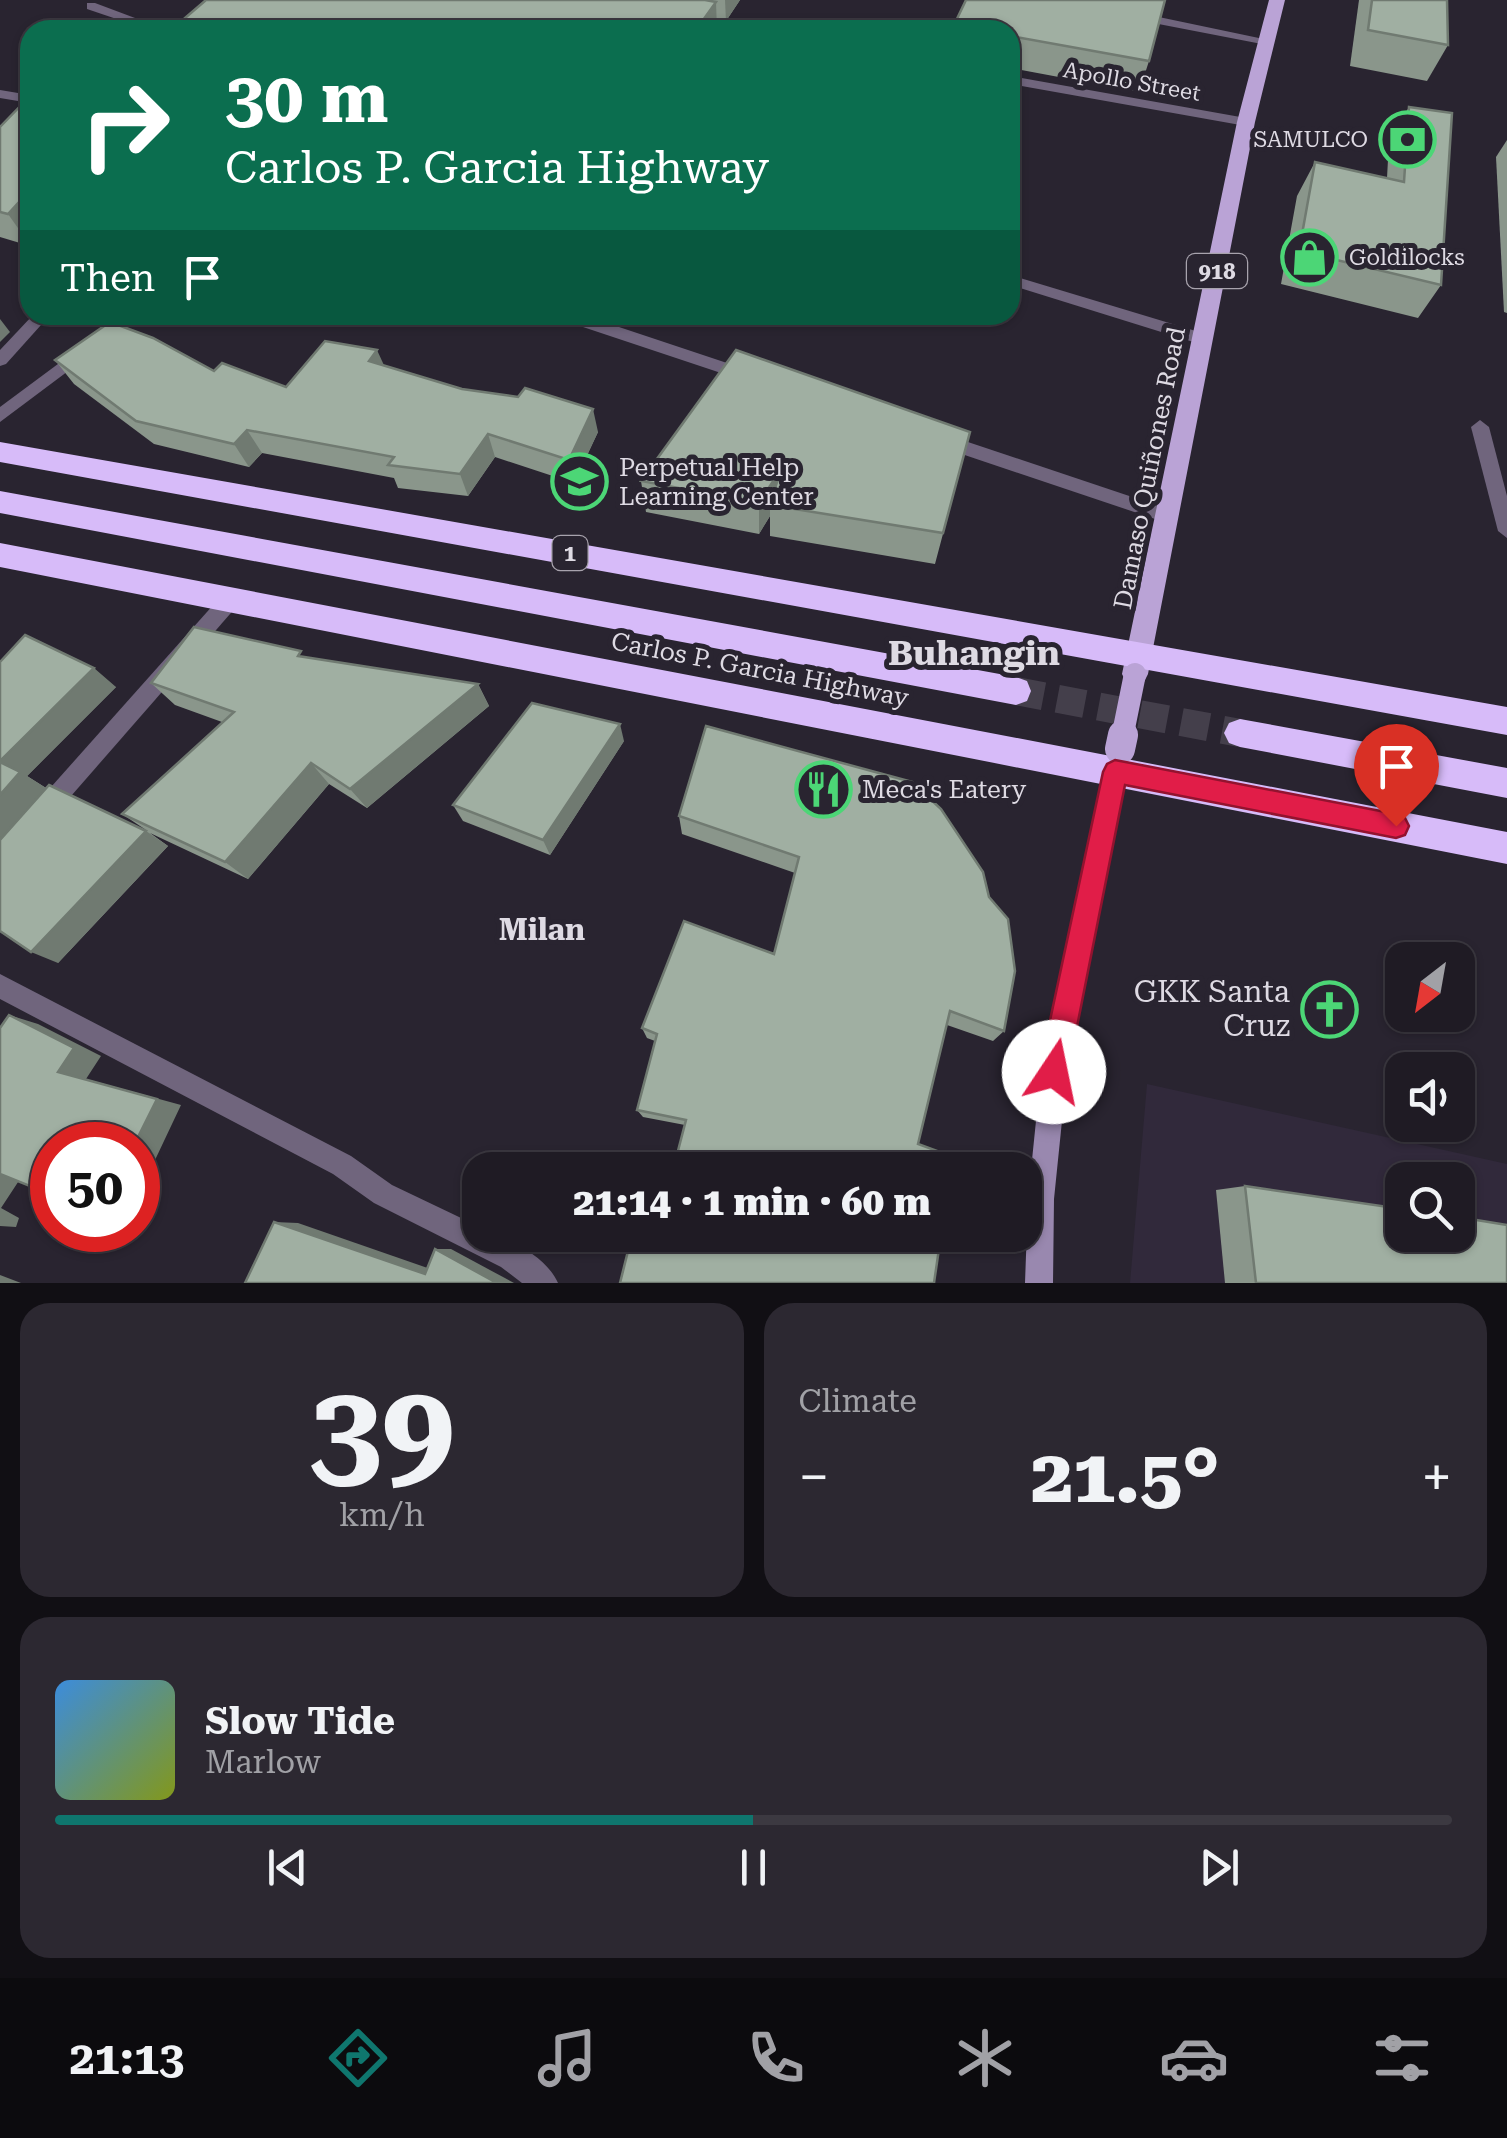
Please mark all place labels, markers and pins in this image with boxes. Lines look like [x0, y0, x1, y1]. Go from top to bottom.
bank icon: SAMULCO [1377, 109, 1437, 169]
place label: SAMULCO [1254, 127, 1368, 152]
shop icon: Goldilocks [1280, 227, 1340, 287]
place label: Goldilocks [1349, 245, 1465, 270]
school or university icon: Perpetual Help Learning Center [550, 451, 610, 511]
place label: Perpetual Help Learning Center [619, 453, 814, 511]
pin [1354, 724, 1439, 827]
restaurant icon: Meca's Eatery [793, 759, 853, 819]
place label: Meca's Eatery [862, 775, 1027, 804]
place label: GKK Santa Cruz [1134, 974, 1290, 1043]
church icon: GKK Santa Cruz [1299, 979, 1359, 1039]

